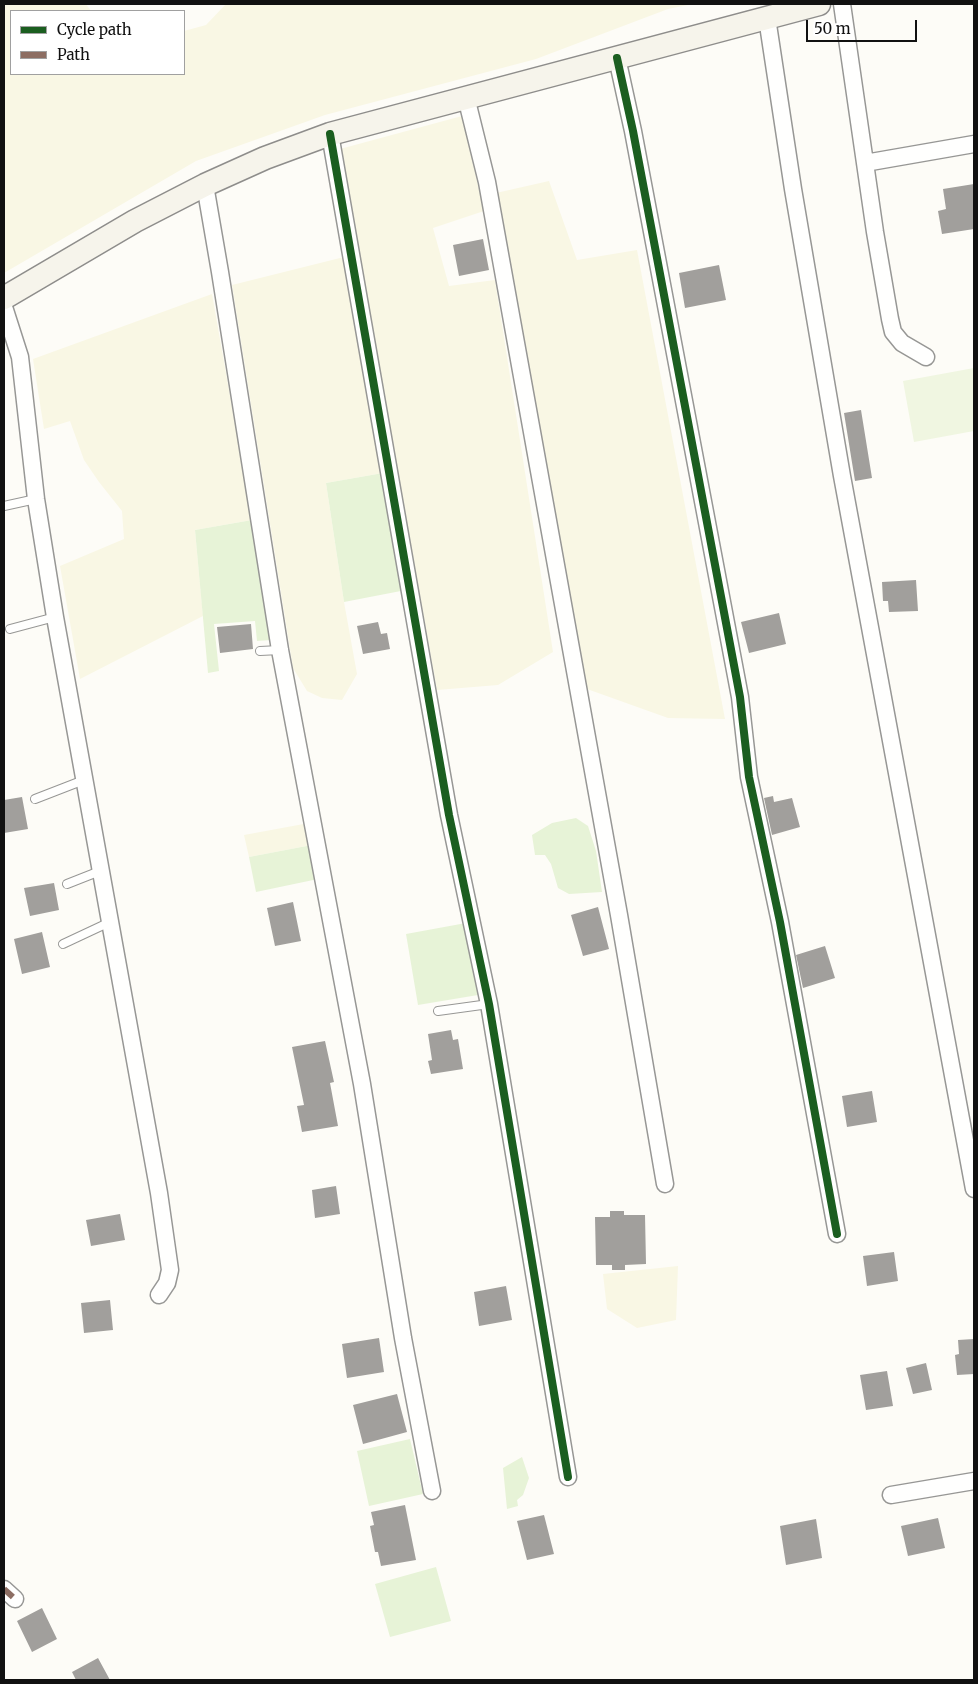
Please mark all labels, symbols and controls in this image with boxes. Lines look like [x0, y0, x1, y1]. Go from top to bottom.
legend [10, 10, 185, 75]
scale bar [808, 10, 919, 42]
text: 50 m [814, 19, 851, 38]
text: Cycle path [57, 20, 132, 39]
text: Path [57, 45, 90, 64]

